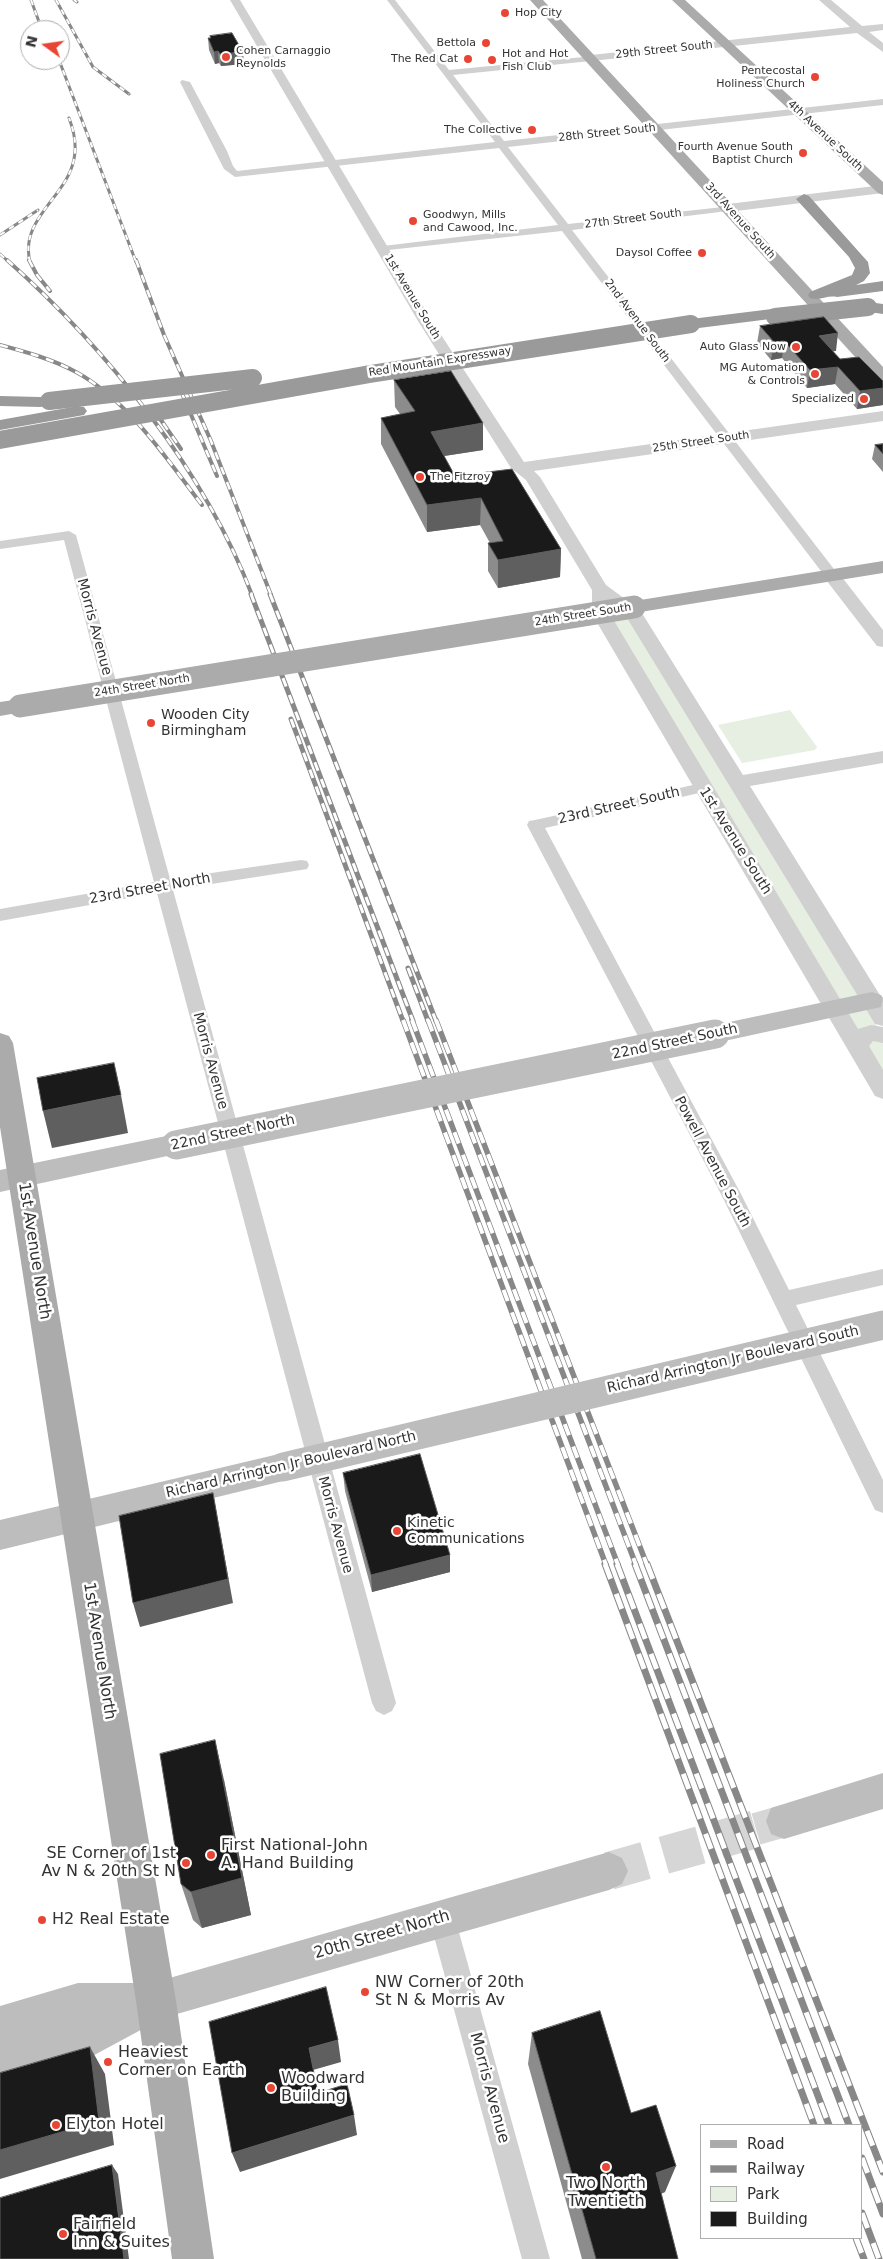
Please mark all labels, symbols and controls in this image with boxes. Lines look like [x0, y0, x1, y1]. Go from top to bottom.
place label: Hop City [515, 6, 562, 20]
marker: Hop City [499, 7, 511, 19]
north arrow [20, 20, 70, 70]
text: N [22, 34, 41, 49]
place label: Bettola [437, 36, 476, 50]
marker: Bettola [480, 37, 492, 49]
street label: 29th Street South [615, 38, 713, 62]
place label: Cohen Carnaggio Reynolds [236, 44, 331, 70]
place label: Hot and Hot Fish Club [502, 47, 568, 73]
marker: Cohen Carnaggio Reynolds [220, 51, 232, 63]
place label: The Red Cat [391, 52, 458, 66]
marker: The Red Cat [462, 53, 474, 65]
marker: Hot and Hot Fish Club [486, 54, 498, 66]
place label: Pentecostal Holiness Church [716, 64, 805, 90]
marker: Pentecostal Holiness Church [809, 71, 821, 83]
street label: 4th Avenue South [785, 98, 865, 174]
street label: 28th Street South [558, 121, 656, 145]
place label: The Collective [444, 123, 522, 137]
marker: The Collective [526, 124, 538, 136]
place label: Fourth Avenue South Baptist Church [678, 140, 793, 166]
marker: Fourth Avenue South Baptist Church [797, 147, 809, 159]
street label: 3rd Avenue South [702, 180, 778, 262]
street label: 27th Street South [584, 206, 682, 232]
place label: Goodwyn, Mills and Cawood, Inc. [423, 208, 518, 234]
marker: Goodwyn, Mills and Cawood, Inc. [407, 215, 419, 227]
place label: Daysol Coffee [616, 246, 692, 260]
marker: Daysol Coffee [696, 247, 708, 259]
street label: 1st Avenue South [381, 252, 443, 342]
street label: 2nd Avenue South [601, 277, 673, 365]
place label: Auto Glass Now [700, 340, 786, 354]
marker: Auto Glass Now [790, 341, 802, 353]
street label: Red Mountain Expressway [368, 344, 512, 380]
place label: MG Automation & Controls [719, 361, 805, 387]
marker: MG Automation & Controls [809, 368, 821, 380]
place label: Specialized [792, 392, 854, 406]
marker: Specialized [858, 393, 870, 405]
street label: 25th Street South [652, 429, 750, 455]
place label: The Fitzroy [430, 470, 490, 484]
marker: The Fitzroy [414, 471, 426, 483]
street label: Morris Avenue [73, 577, 115, 677]
street label: 24th Street South [534, 601, 632, 629]
street label: 24th Street North [93, 672, 191, 700]
place label: Wooden City Birmingham [161, 707, 249, 740]
marker: Wooden City Birmingham [145, 717, 157, 729]
street label: 23rd Street South [557, 784, 681, 828]
street label: 1st Avenue South [695, 784, 775, 898]
street label: 23rd Street North [88, 870, 212, 908]
street label: Morris Avenue [189, 1011, 231, 1111]
street label: 22nd Street South [611, 1021, 739, 1063]
street label: Powell Avenue South [670, 1094, 754, 1230]
street label: 22nd Street North [170, 1112, 296, 1154]
street label: 1st Avenue North [14, 1181, 54, 1321]
street label: Richard Arrington Jr Boulevard South [606, 1323, 860, 1397]
street label: Richard Arrington Jr Boulevard North [164, 1428, 418, 1502]
street label: Morris Avenue [314, 1475, 356, 1575]
place label: Kinetic Communications [407, 1515, 525, 1548]
marker: Kinetic Communications [391, 1525, 403, 1537]
street label: 1st Avenue North [79, 1581, 119, 1721]
place label: First National-John A. Hand Building [221, 1836, 368, 1874]
place label: SE Corner of 1st Av N & 20th St N [41, 1844, 176, 1882]
marker: First National-John A. Hand Building [205, 1849, 217, 1861]
marker: SE Corner of 1st Av N & 20th St N [180, 1857, 192, 1869]
street label: 20th Street North [312, 1906, 452, 1964]
place label: H2 Real Estate [52, 1910, 170, 1930]
marker: H2 Real Estate [36, 1914, 48, 1926]
place label: NW Corner of 20th St N & Morris Av [375, 1973, 524, 2011]
marker: NW Corner of 20th St N & Morris Av [359, 1986, 371, 1998]
street label: Morris Avenue [465, 2031, 513, 2145]
place label: Heaviest Corner on Earth [118, 2043, 245, 2081]
marker: Heaviest Corner on Earth [102, 2056, 114, 2068]
place label: Woodward Building [281, 2069, 365, 2107]
marker: Woodward Building [265, 2082, 277, 2094]
place label: Elyton Hotel [66, 2115, 164, 2135]
marker: Elyton Hotel [50, 2119, 62, 2131]
legend [700, 2124, 863, 2239]
text: Road [747, 2135, 785, 2153]
text: Railway [747, 2160, 805, 2178]
marker: Two North Twentieth [600, 2161, 612, 2173]
place label: Two North Twentieth [566, 2174, 646, 2212]
text: Park [747, 2185, 779, 2203]
text: Building [747, 2210, 808, 2228]
place label: Fairfield Inn & Suites [73, 2215, 170, 2253]
marker: Fairfield Inn & Suites [57, 2228, 69, 2240]

